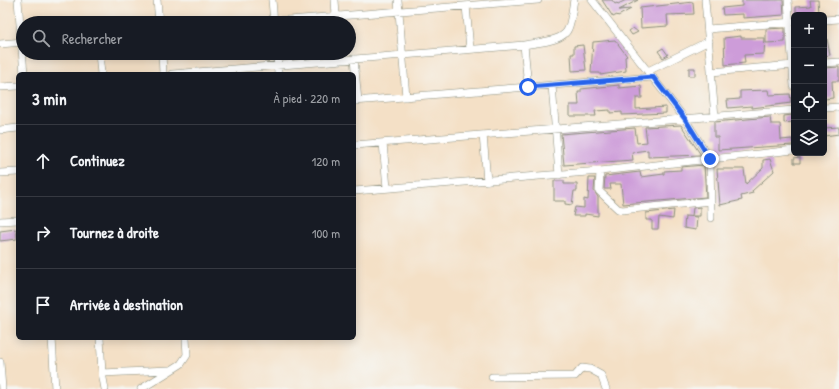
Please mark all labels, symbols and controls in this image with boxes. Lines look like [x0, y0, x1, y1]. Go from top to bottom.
map controls [791, 12, 827, 156]
button: + [791, 12, 827, 48]
search box [16, 16, 356, 60]
icon: search [30, 27, 52, 49]
text: Rechercher [62, 28, 123, 49]
button: − [791, 48, 827, 84]
route start [519, 78, 537, 96]
button: locate [791, 84, 827, 120]
text: 3 min [32, 87, 67, 110]
text: À pied · 220 m [274, 89, 340, 107]
button: layers [791, 120, 827, 156]
icon: ahead [32, 150, 54, 172]
text: Continuez [70, 150, 125, 171]
route end [701, 150, 719, 168]
text: 120 m [312, 152, 340, 170]
icon: right [32, 222, 54, 244]
text: Tournez à droite [70, 222, 159, 243]
text: 100 m [312, 224, 340, 242]
icon: arrive [32, 294, 54, 316]
text: Arrivée à destination [70, 294, 183, 315]

